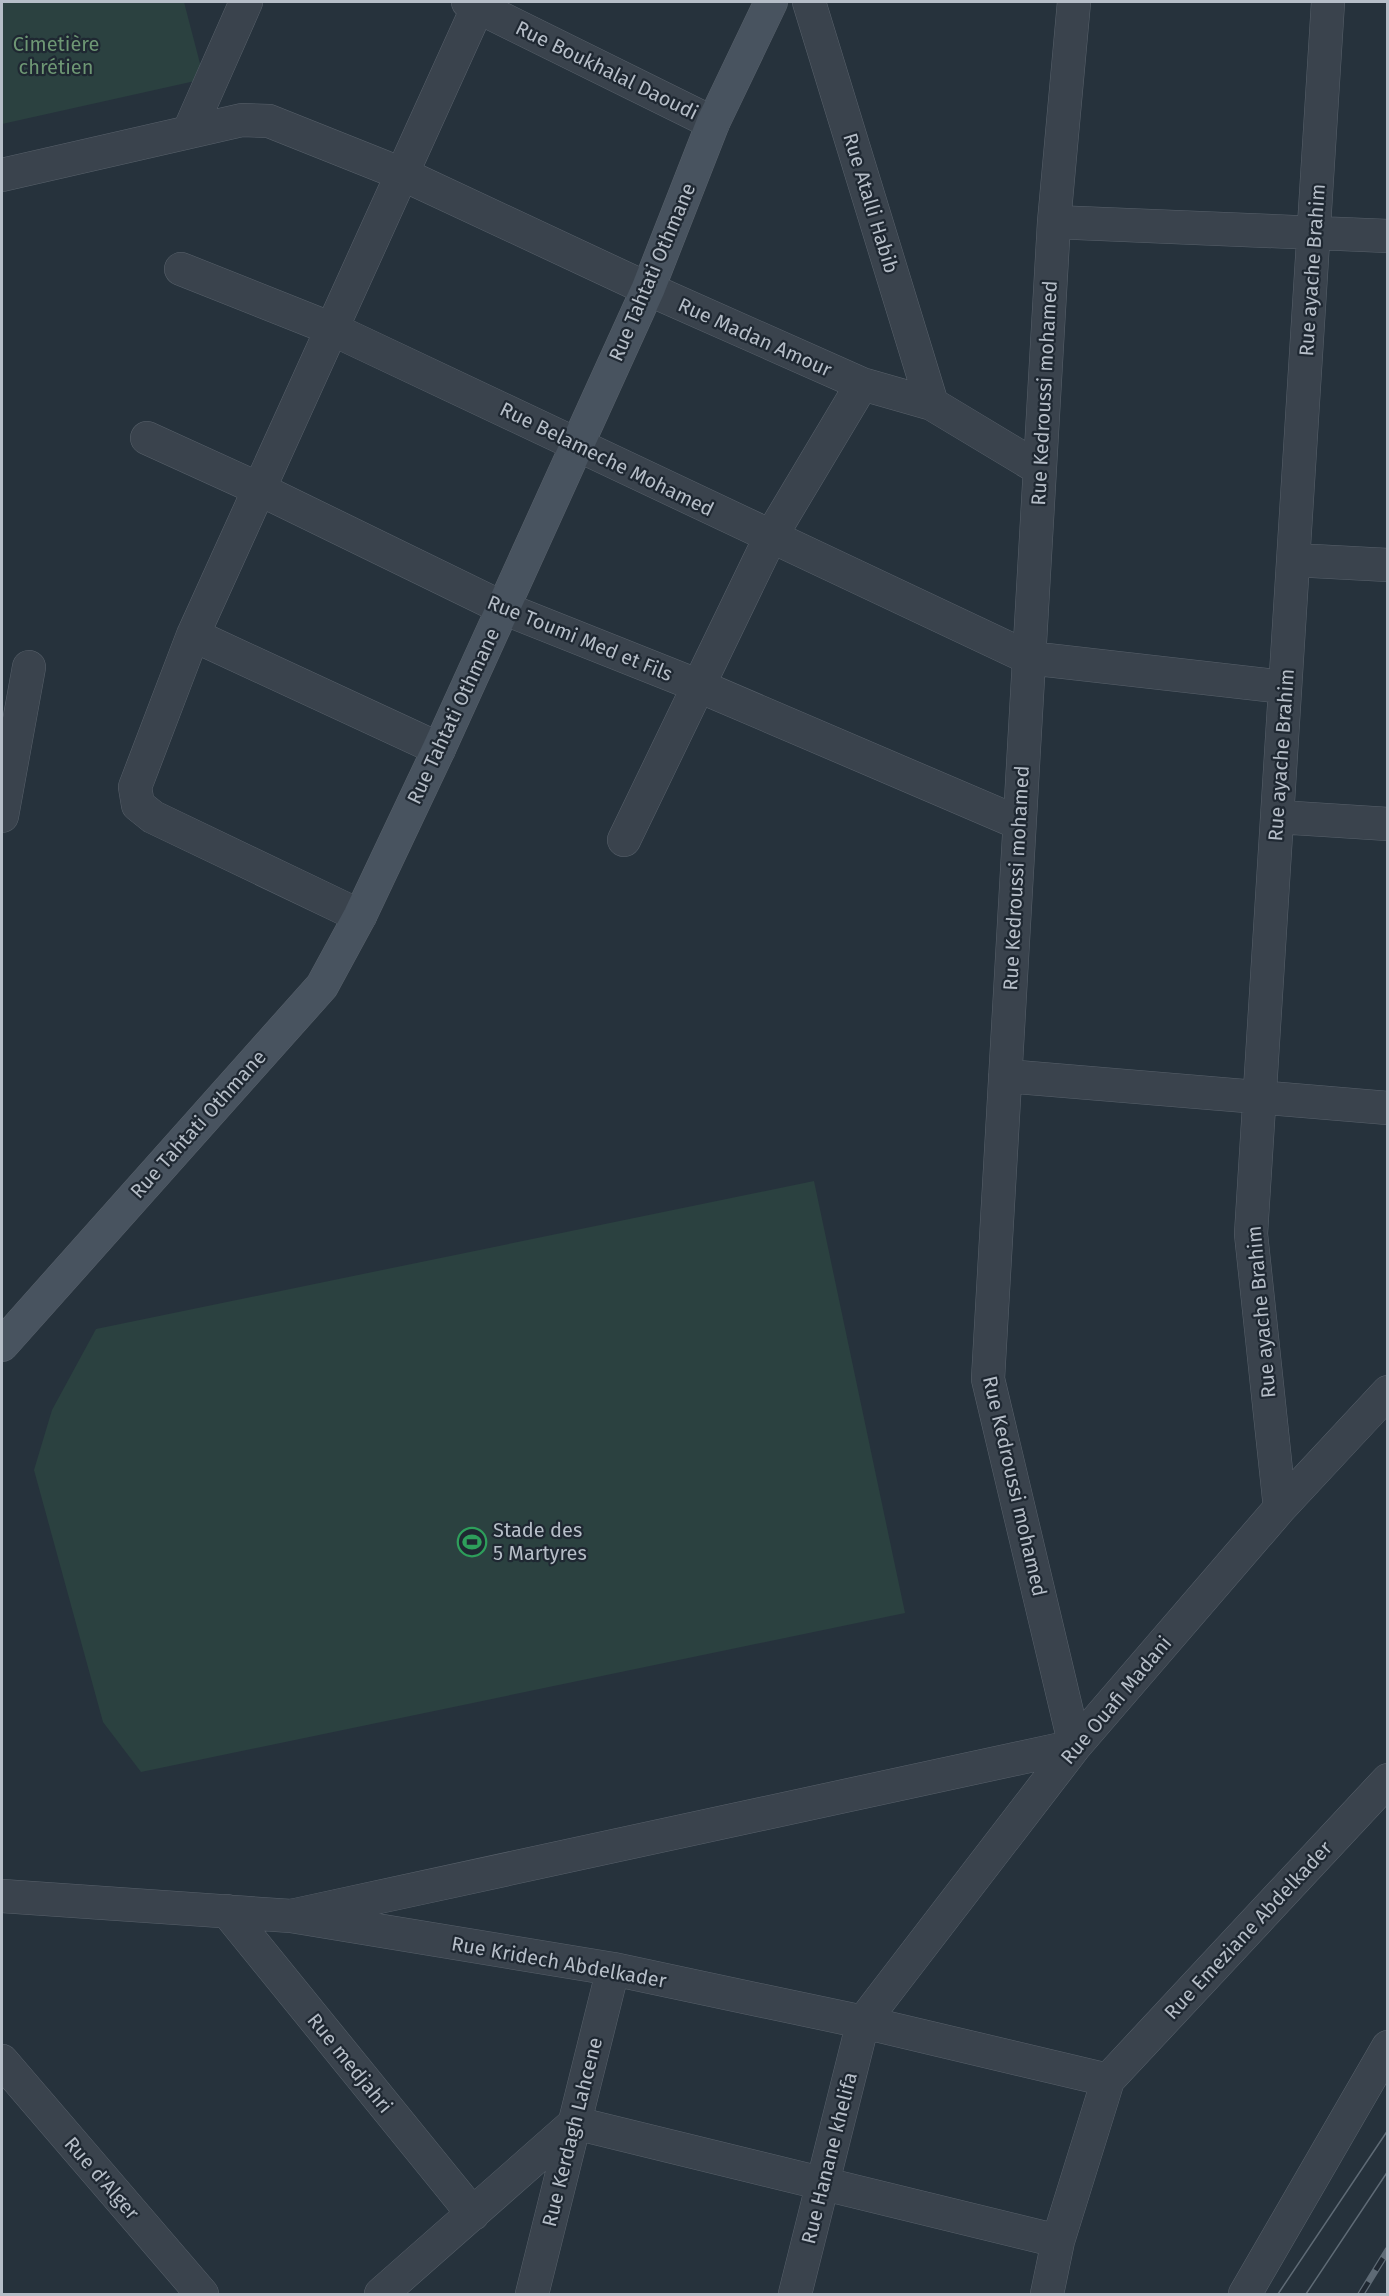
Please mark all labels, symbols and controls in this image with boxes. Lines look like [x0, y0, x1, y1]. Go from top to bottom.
street label: Rue Boukhalal Daoudi [512, 15, 702, 125]
park label: Cimetière chrétien [13, 32, 99, 79]
street label: Rue Atalli Habib [838, 130, 904, 276]
street label: Rue Tahtati Othmane [604, 179, 700, 365]
street label: Rue ayache Brahim [1294, 183, 1330, 357]
street label: Rue Kedroussi mohamed [1026, 280, 1062, 506]
street label: Rue Madan Amour [674, 292, 836, 382]
street label: Rue Belameche Mohamed [496, 397, 718, 521]
street label: Rue Toumi Med et Fils [484, 590, 676, 686]
street label: Rue Tahtati Othmane [402, 624, 504, 808]
street label: Rue ayache Brahim [1263, 668, 1299, 842]
street label: Rue Kedroussi mohamed [998, 765, 1034, 991]
street label: Rue Tahtati Othmane [125, 1045, 271, 1203]
street label: Rue ayache Brahim [1242, 1225, 1280, 1399]
street label: Rue Kedroussi mohamed [978, 1373, 1052, 1599]
place label: Stade des 5 Martyres [493, 1518, 587, 1565]
sports icon: Stade des 5 Martyres [456, 1526, 488, 1558]
street label: Rue Ouafi Madani [1055, 1631, 1177, 1769]
street label: Rue Emeziane Abdelkader [1159, 1836, 1337, 2024]
street label: Rue Kridech Abdelkader [450, 1931, 669, 1993]
street label: Rue medjahri [302, 2008, 398, 2118]
street label: Rue Kerdagh Lahcene [537, 2035, 607, 2229]
street label: Rue Hanane khelifa [796, 2069, 862, 2247]
street label: Rue d'Alger [60, 2132, 145, 2224]

